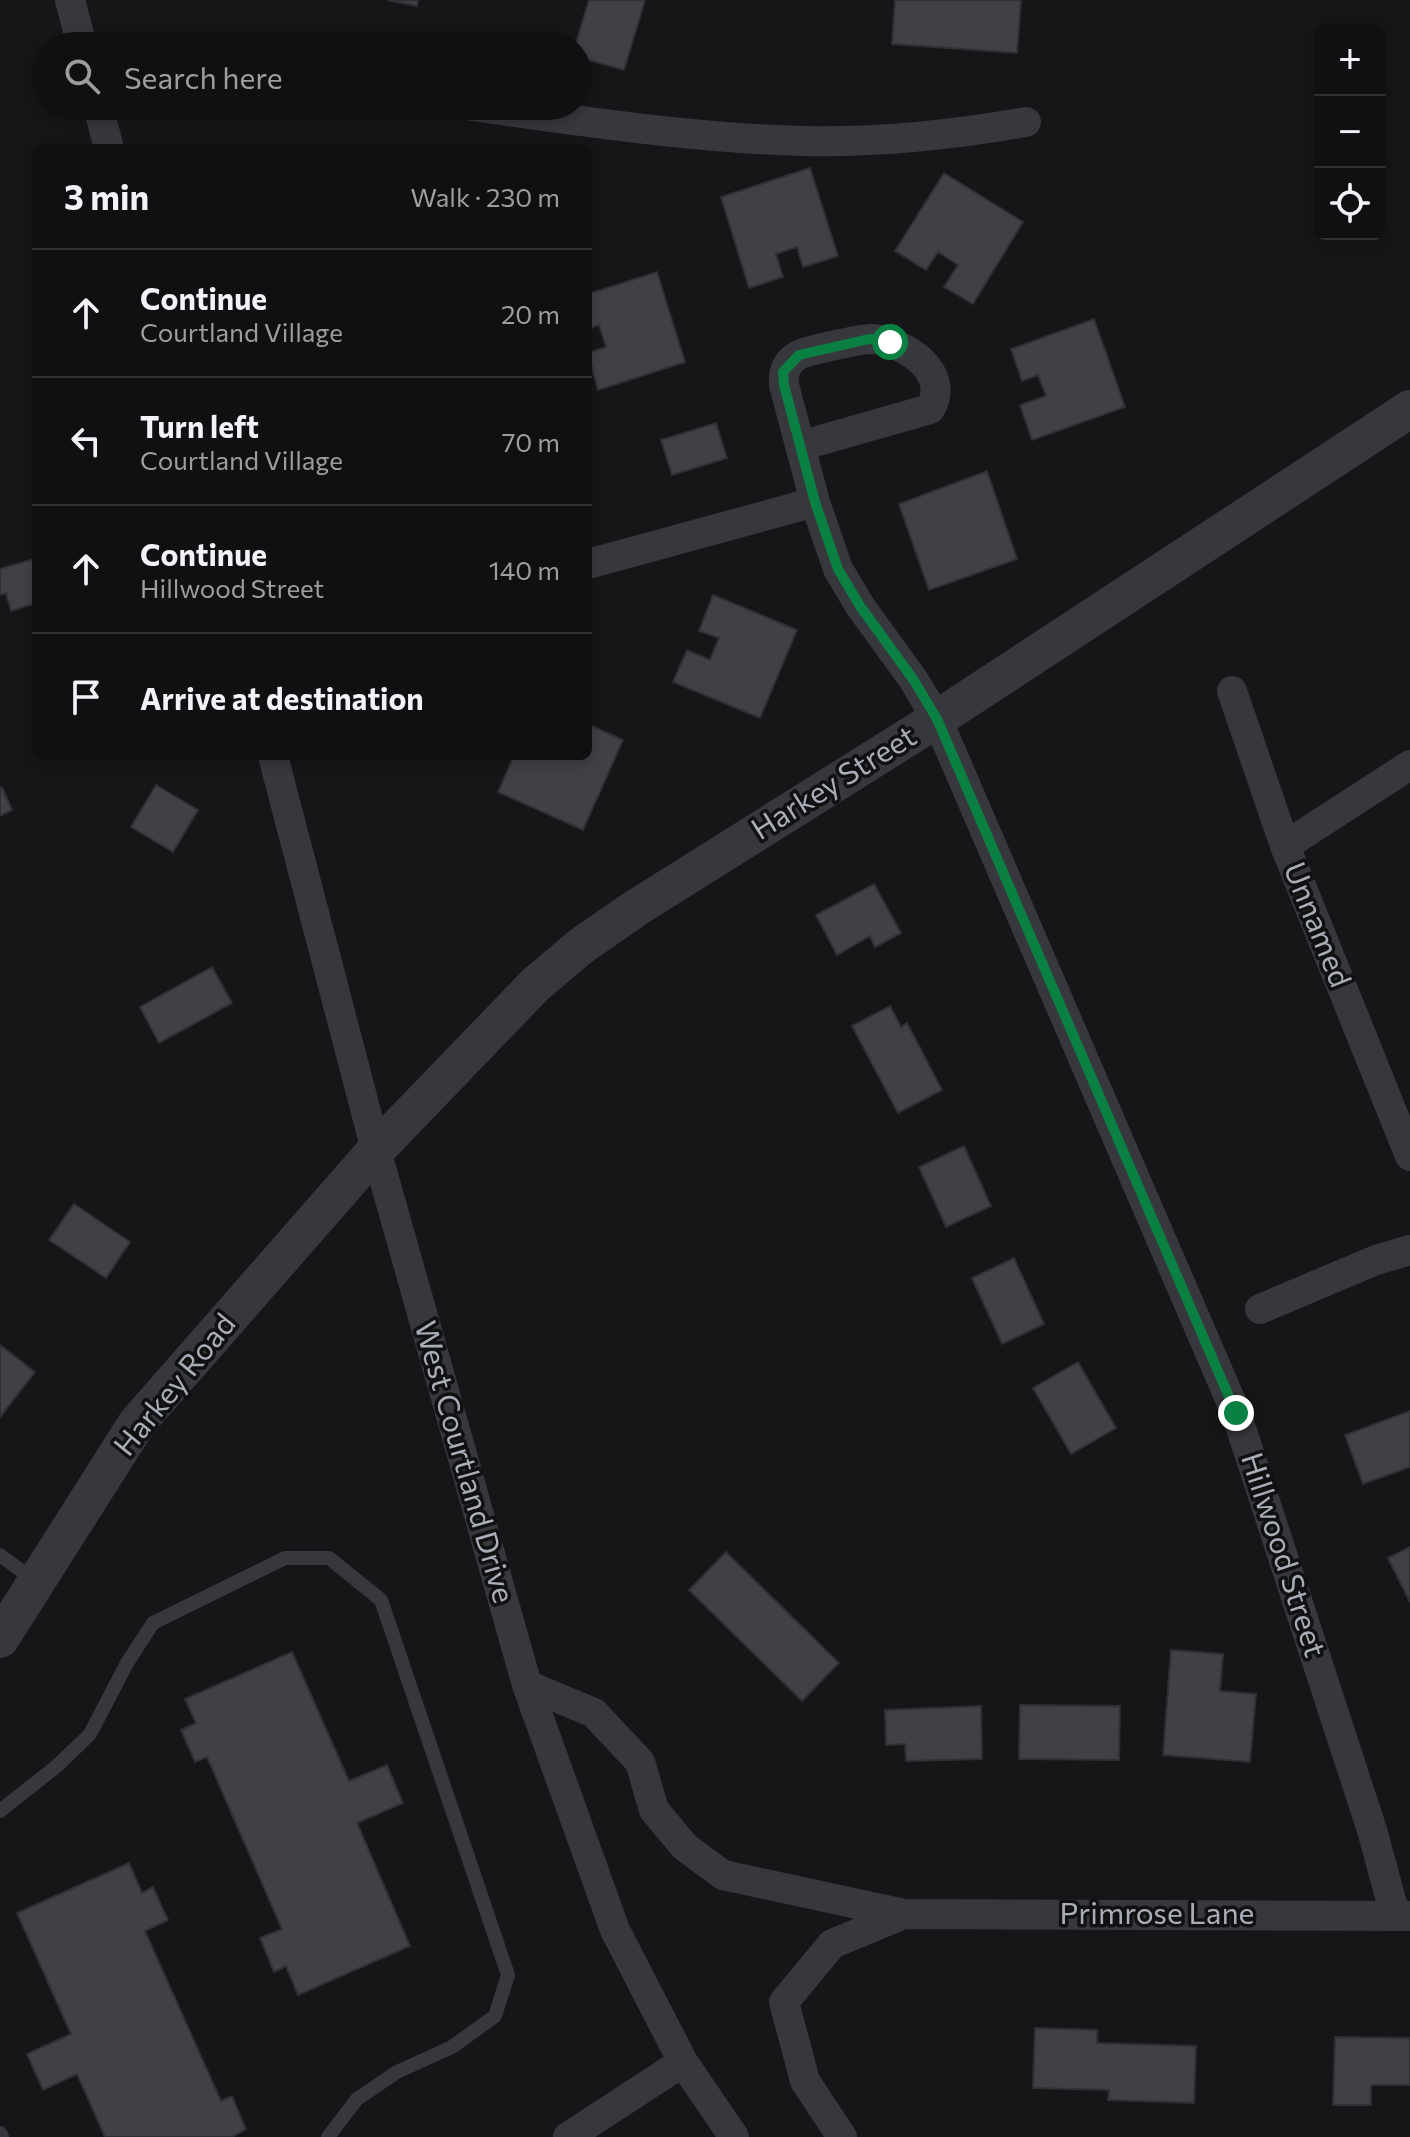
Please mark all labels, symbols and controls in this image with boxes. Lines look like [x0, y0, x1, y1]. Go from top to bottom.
map controls [1314, 24, 1386, 240]
button: + [1314, 24, 1386, 96]
search box [32, 32, 592, 120]
icon: search [60, 54, 104, 98]
text: Search here [124, 58, 283, 95]
button: − [1314, 96, 1386, 168]
button: locate [1314, 168, 1386, 240]
text: 3 min [64, 175, 149, 217]
text: Walk · 230 m [411, 181, 560, 212]
text: Continue [140, 279, 267, 316]
icon: ahead [64, 291, 108, 335]
text: 20 m [501, 298, 560, 329]
text: Courtland Village [140, 316, 343, 347]
route start [872, 324, 908, 360]
text: Turn left [140, 407, 259, 444]
icon: left [64, 419, 108, 463]
text: 70 m [502, 426, 560, 457]
text: Courtland Village [140, 444, 343, 475]
text: Continue [140, 535, 267, 572]
icon: ahead [64, 547, 108, 591]
text: 140 m [489, 554, 560, 585]
text: Hillwood Street [140, 572, 324, 603]
icon: arrive [64, 675, 108, 719]
text: Arrive at destination [140, 679, 424, 716]
street label: Harkey Street [743, 716, 922, 846]
street label: Unnamed [1278, 856, 1361, 992]
street label: Harkey Road [104, 1305, 242, 1462]
street label: West Courtland Drive [408, 1316, 524, 1607]
route end [1218, 1395, 1254, 1431]
street label: Hillwood Street [1235, 1447, 1336, 1661]
street label: Primrose Lane [1060, 1893, 1254, 1930]

